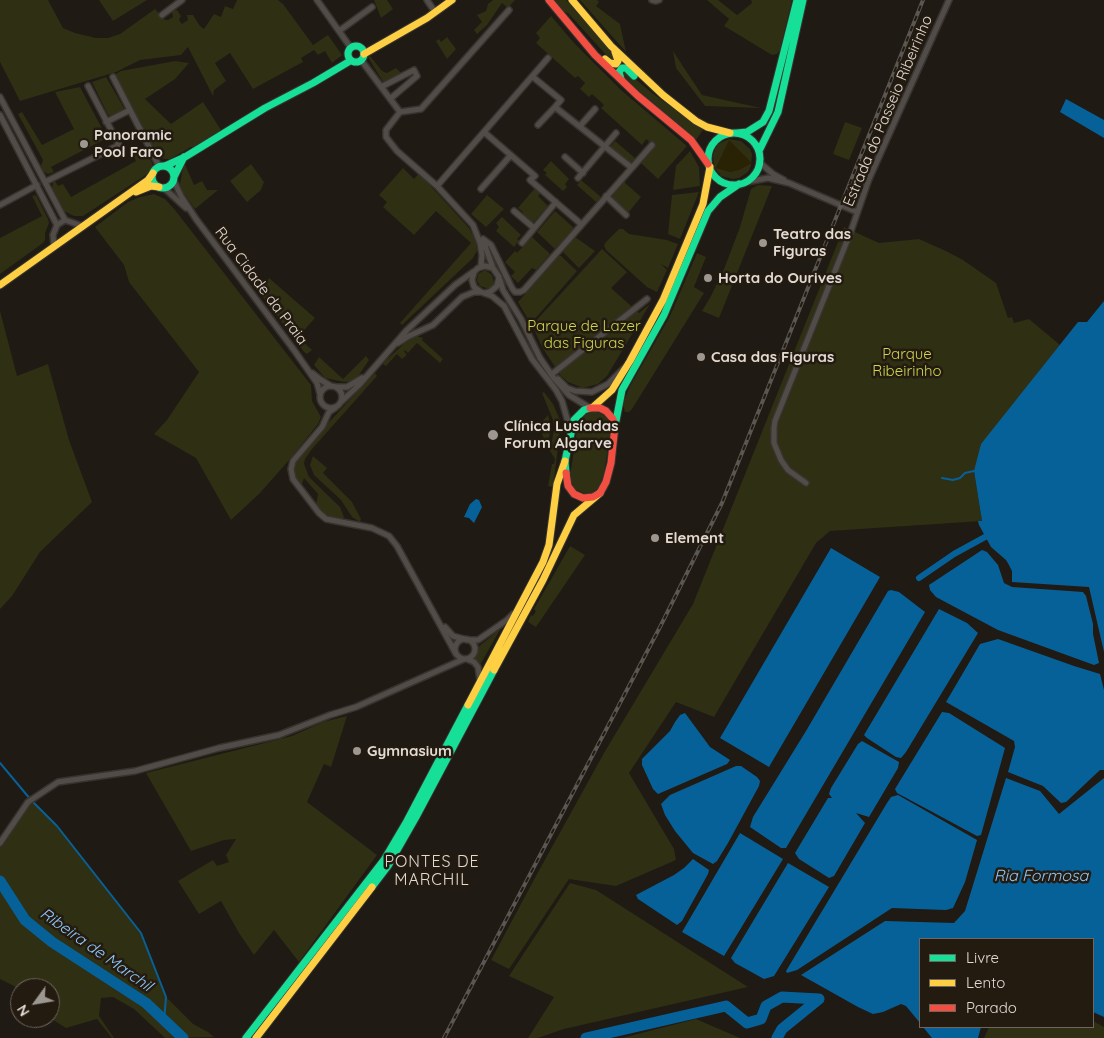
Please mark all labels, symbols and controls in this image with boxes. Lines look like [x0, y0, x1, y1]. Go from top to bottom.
street label: Estrada do Passeio Ribeirinho [839, 13, 937, 209]
place label: Panoramic Pool Faro [94, 126, 172, 161]
marker: Panoramic Pool Faro [78, 138, 90, 150]
street label: Rua Cidade da Praia [211, 224, 311, 348]
place label: Teatro das Figuras [773, 225, 851, 260]
marker: Teatro das Figuras [757, 237, 769, 249]
place label: Horta do Ourives [718, 269, 842, 287]
marker: Horta do Ourives [702, 272, 714, 284]
park label: Parque de Lazer das Figuras [527, 317, 641, 352]
park label: Parque Ribeirinho [872, 345, 942, 380]
place label: Casa das Figuras [711, 348, 834, 366]
marker: Casa das Figuras [695, 351, 707, 363]
place label: Clínica Lusíadas Forum Algarve [504, 417, 618, 452]
marker: Clínica Lusíadas Forum Algarve [486, 428, 500, 442]
place label: Element [665, 529, 724, 547]
marker: Element [649, 532, 661, 544]
place label: Gymnasium [367, 742, 452, 760]
marker: Gymnasium [351, 745, 363, 757]
district label: PONTES DE MARCHIL [383, 852, 481, 890]
water label: Ria Formosa [994, 866, 1088, 886]
water label: Ribeira de Marchil [36, 904, 156, 996]
legend [919, 938, 1094, 1028]
text: Livre [966, 948, 999, 967]
text: Lento [966, 973, 1005, 992]
north arrow [10, 978, 60, 1028]
text: Parado [966, 998, 1017, 1017]
text: N [13, 1001, 33, 1020]

